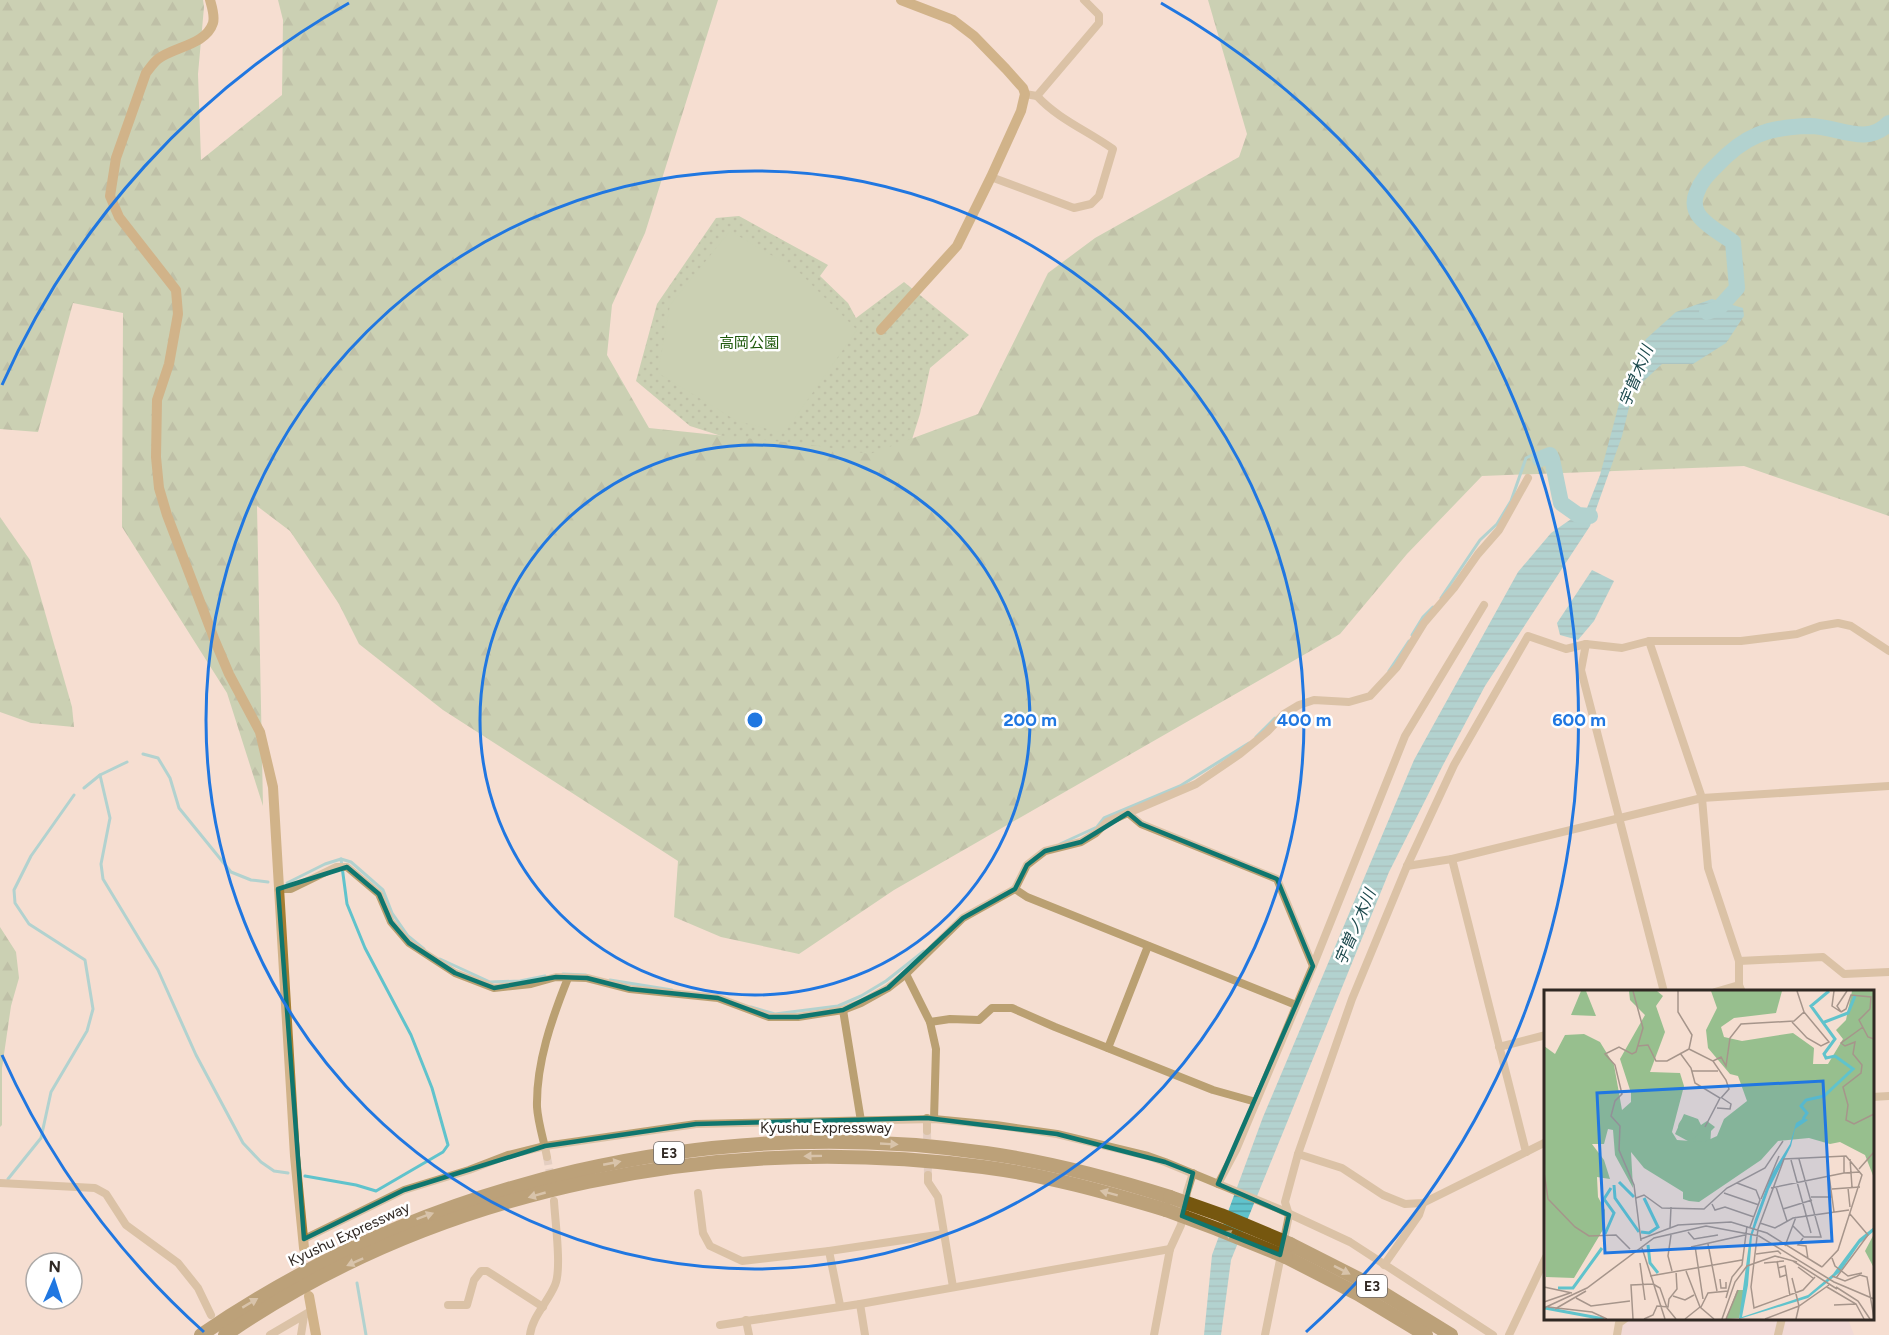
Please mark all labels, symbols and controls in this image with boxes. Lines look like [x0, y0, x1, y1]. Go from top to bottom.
park label: 高岡公園 [719, 334, 779, 352]
water label: 宇曽木川 [1615, 341, 1658, 409]
text: 200 m [1003, 709, 1057, 731]
text: 400 m [1277, 709, 1331, 731]
text: 600 m [1552, 709, 1606, 731]
centre of rings [745, 710, 765, 730]
water label: 宇曽ノ木川 [1331, 885, 1380, 968]
inset map [1544, 990, 1874, 1320]
street label: Kyushu Expressway [760, 1119, 892, 1137]
one-way arrow [880, 1139, 899, 1148]
road number: E3 [654, 1142, 684, 1164]
one-way arrow [803, 1151, 822, 1161]
one-way arrow [602, 1158, 621, 1167]
one-way arrow [1100, 1188, 1119, 1198]
one-way arrow [528, 1190, 547, 1200]
street label: Kyushu Expressway [285, 1198, 413, 1270]
one-way arrow [416, 1211, 434, 1221]
one-way arrow [1223, 1230, 1241, 1240]
north arrow [24, 1251, 84, 1311]
text: N [48, 1257, 61, 1276]
one-way arrow [346, 1257, 363, 1266]
one-way arrow [1333, 1265, 1351, 1275]
road number: E3 [1357, 1275, 1387, 1297]
one-way arrow [242, 1298, 258, 1309]

